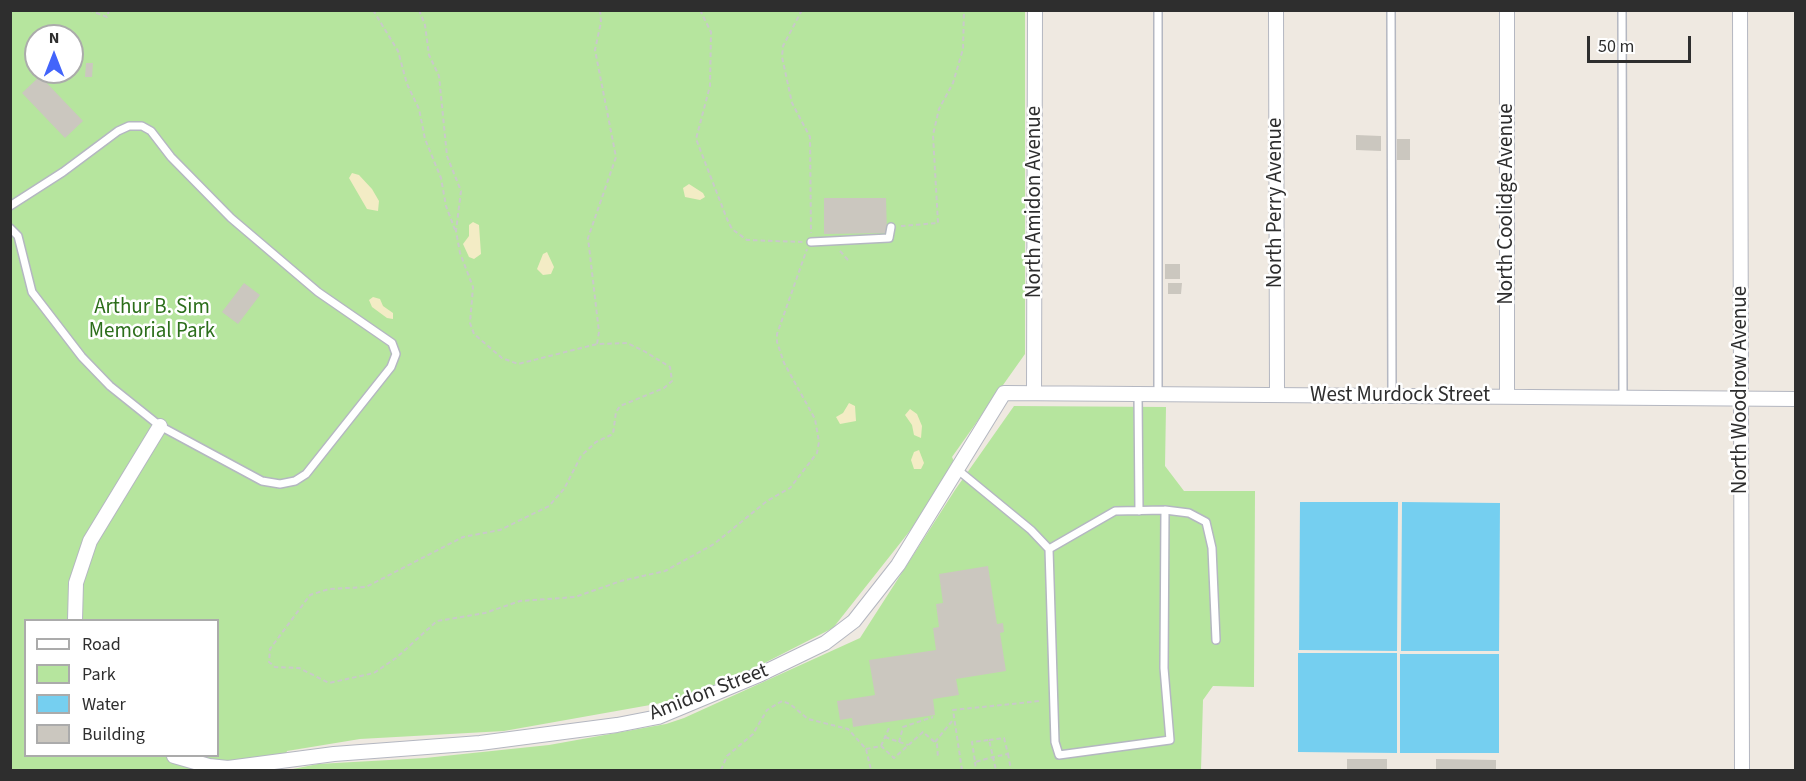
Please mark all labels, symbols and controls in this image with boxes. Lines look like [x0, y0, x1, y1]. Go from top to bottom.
north arrow [24, 24, 84, 84]
scale bar [1590, 24, 1694, 62]
text: N [49, 27, 59, 49]
text: 50 m [1598, 34, 1634, 59]
street label: North Coolidge Avenue [1494, 103, 1520, 305]
street label: North Amidon Avenue [1022, 106, 1048, 298]
street label: North Perry Avenue [1263, 118, 1289, 288]
street label: North Woodrow Avenue [1728, 286, 1754, 494]
park label: Arthur B. Sim Memorial Park [89, 295, 215, 345]
street label: West Murdock Street [1310, 383, 1490, 409]
legend [24, 619, 219, 757]
text: Road [82, 632, 121, 657]
street label: Amidon Street [646, 659, 772, 727]
text: Park [82, 662, 116, 687]
text: Water [82, 692, 126, 717]
text: Building [82, 722, 145, 747]

